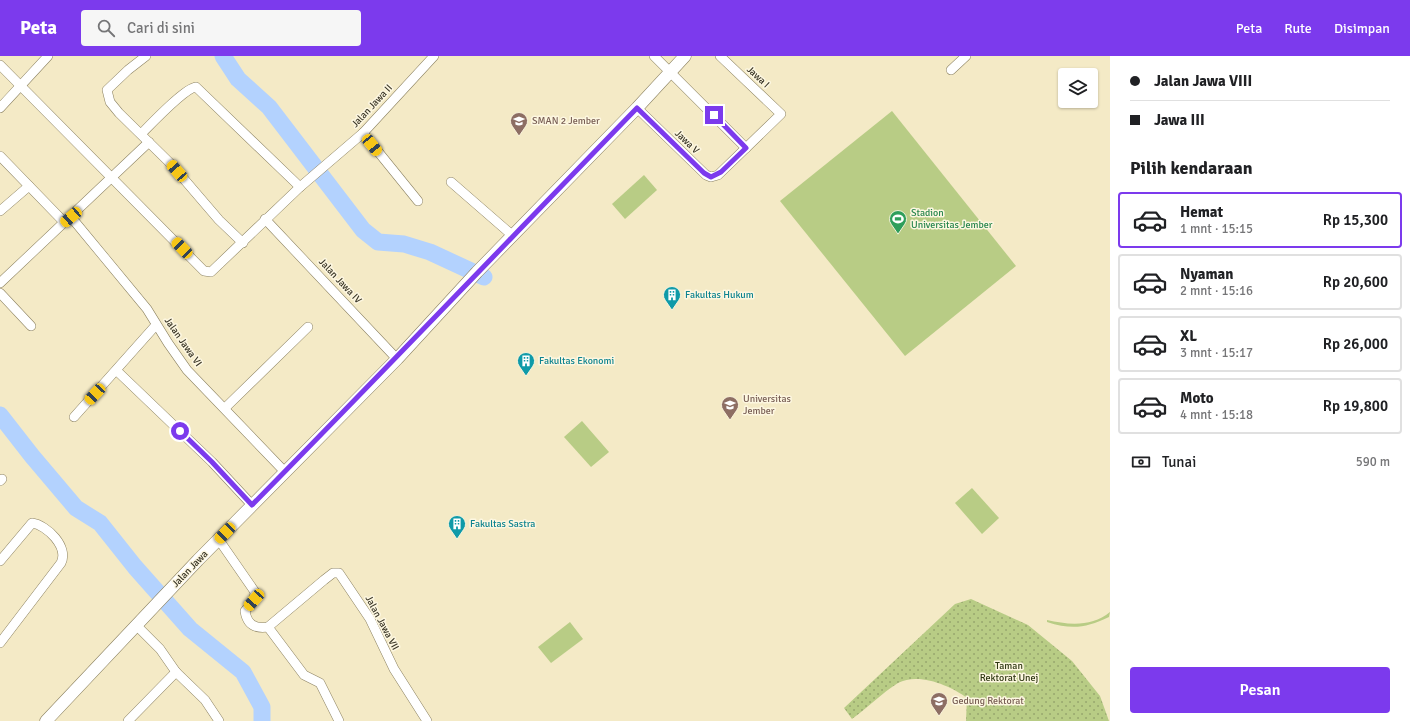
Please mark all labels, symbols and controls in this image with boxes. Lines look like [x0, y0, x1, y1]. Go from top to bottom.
search box [81, 10, 361, 46]
text: Peta [20, 16, 57, 40]
icon: search [95, 17, 117, 39]
text: Cari di sini [127, 19, 195, 37]
text: Peta [1236, 20, 1262, 37]
text: Rute [1284, 20, 1312, 37]
text: Disimpan [1334, 20, 1390, 37]
street label: Jawa I [744, 64, 772, 90]
map controls [1058, 68, 1098, 108]
button: layers [1058, 68, 1098, 108]
text: Jalan Jawa VIII [1154, 72, 1252, 90]
street label: Jalan Jawa II [349, 82, 395, 130]
route end [705, 106, 723, 124]
school or university icon: SMAN 2 Jember [509, 111, 529, 136]
text: Jawa III [1154, 111, 1205, 129]
place label: SMAN 2 Jember [532, 115, 600, 127]
street label: Jawa V [672, 127, 702, 157]
car [360, 132, 384, 158]
text: Pilih kendaraan [1130, 157, 1253, 179]
car [165, 158, 189, 184]
icon: car [1132, 202, 1168, 238]
text: Hemat [1180, 203, 1223, 221]
car [58, 205, 84, 229]
place label: Stadion Universitas Jember [911, 207, 993, 231]
sports icon: Stadion Universitas Jember [888, 209, 908, 234]
text: Rp 15,300 [1323, 211, 1388, 229]
text: 1 mnt · 15:15 [1180, 221, 1253, 237]
car [169, 235, 195, 261]
street label: Jalan Jawa IV [316, 256, 364, 306]
icon: car [1132, 264, 1168, 300]
text: Nyaman [1180, 265, 1233, 283]
text: Rp 20,600 [1323, 273, 1388, 291]
text: 2 mnt · 15:16 [1180, 283, 1253, 299]
building icon: Fakultas Hukum [662, 285, 682, 310]
place label: Fakultas Hukum [685, 289, 754, 301]
street label: Jalan Jawa VI [162, 315, 204, 369]
icon: car [1132, 326, 1168, 362]
text: XL [1180, 327, 1197, 345]
text: Rp 26,000 [1323, 335, 1388, 353]
text: 3 mnt · 15:17 [1180, 345, 1253, 361]
building icon: Fakultas Ekonomi [516, 351, 536, 376]
place label: Fakultas Ekonomi [539, 355, 614, 367]
car [82, 381, 108, 407]
icon: car [1132, 388, 1168, 424]
text: Moto [1180, 389, 1214, 407]
place label: Universitas Jember [743, 393, 791, 417]
school or university icon: Universitas Jember [720, 395, 740, 420]
text: Rp 19,800 [1323, 397, 1388, 415]
text: 4 mnt · 15:18 [1180, 407, 1253, 423]
route start [171, 422, 189, 440]
icon: cash [1130, 451, 1152, 473]
text: Tunai [1162, 453, 1196, 471]
text: 590 m [1356, 454, 1390, 470]
building icon: Fakultas Sastra [447, 514, 467, 539]
place label: Fakultas Sastra [470, 518, 535, 530]
car [212, 520, 238, 546]
street label: Jalan Jawa [170, 548, 210, 590]
car [242, 587, 266, 613]
street label: Jalan Jawa VII [363, 594, 401, 652]
park label: Taman Rektorat Unej [980, 660, 1039, 684]
button: Pesan [1130, 667, 1390, 713]
school or university icon: Gedung Rektorat [929, 691, 949, 716]
place label: Gedung Rektorat [952, 695, 1024, 707]

